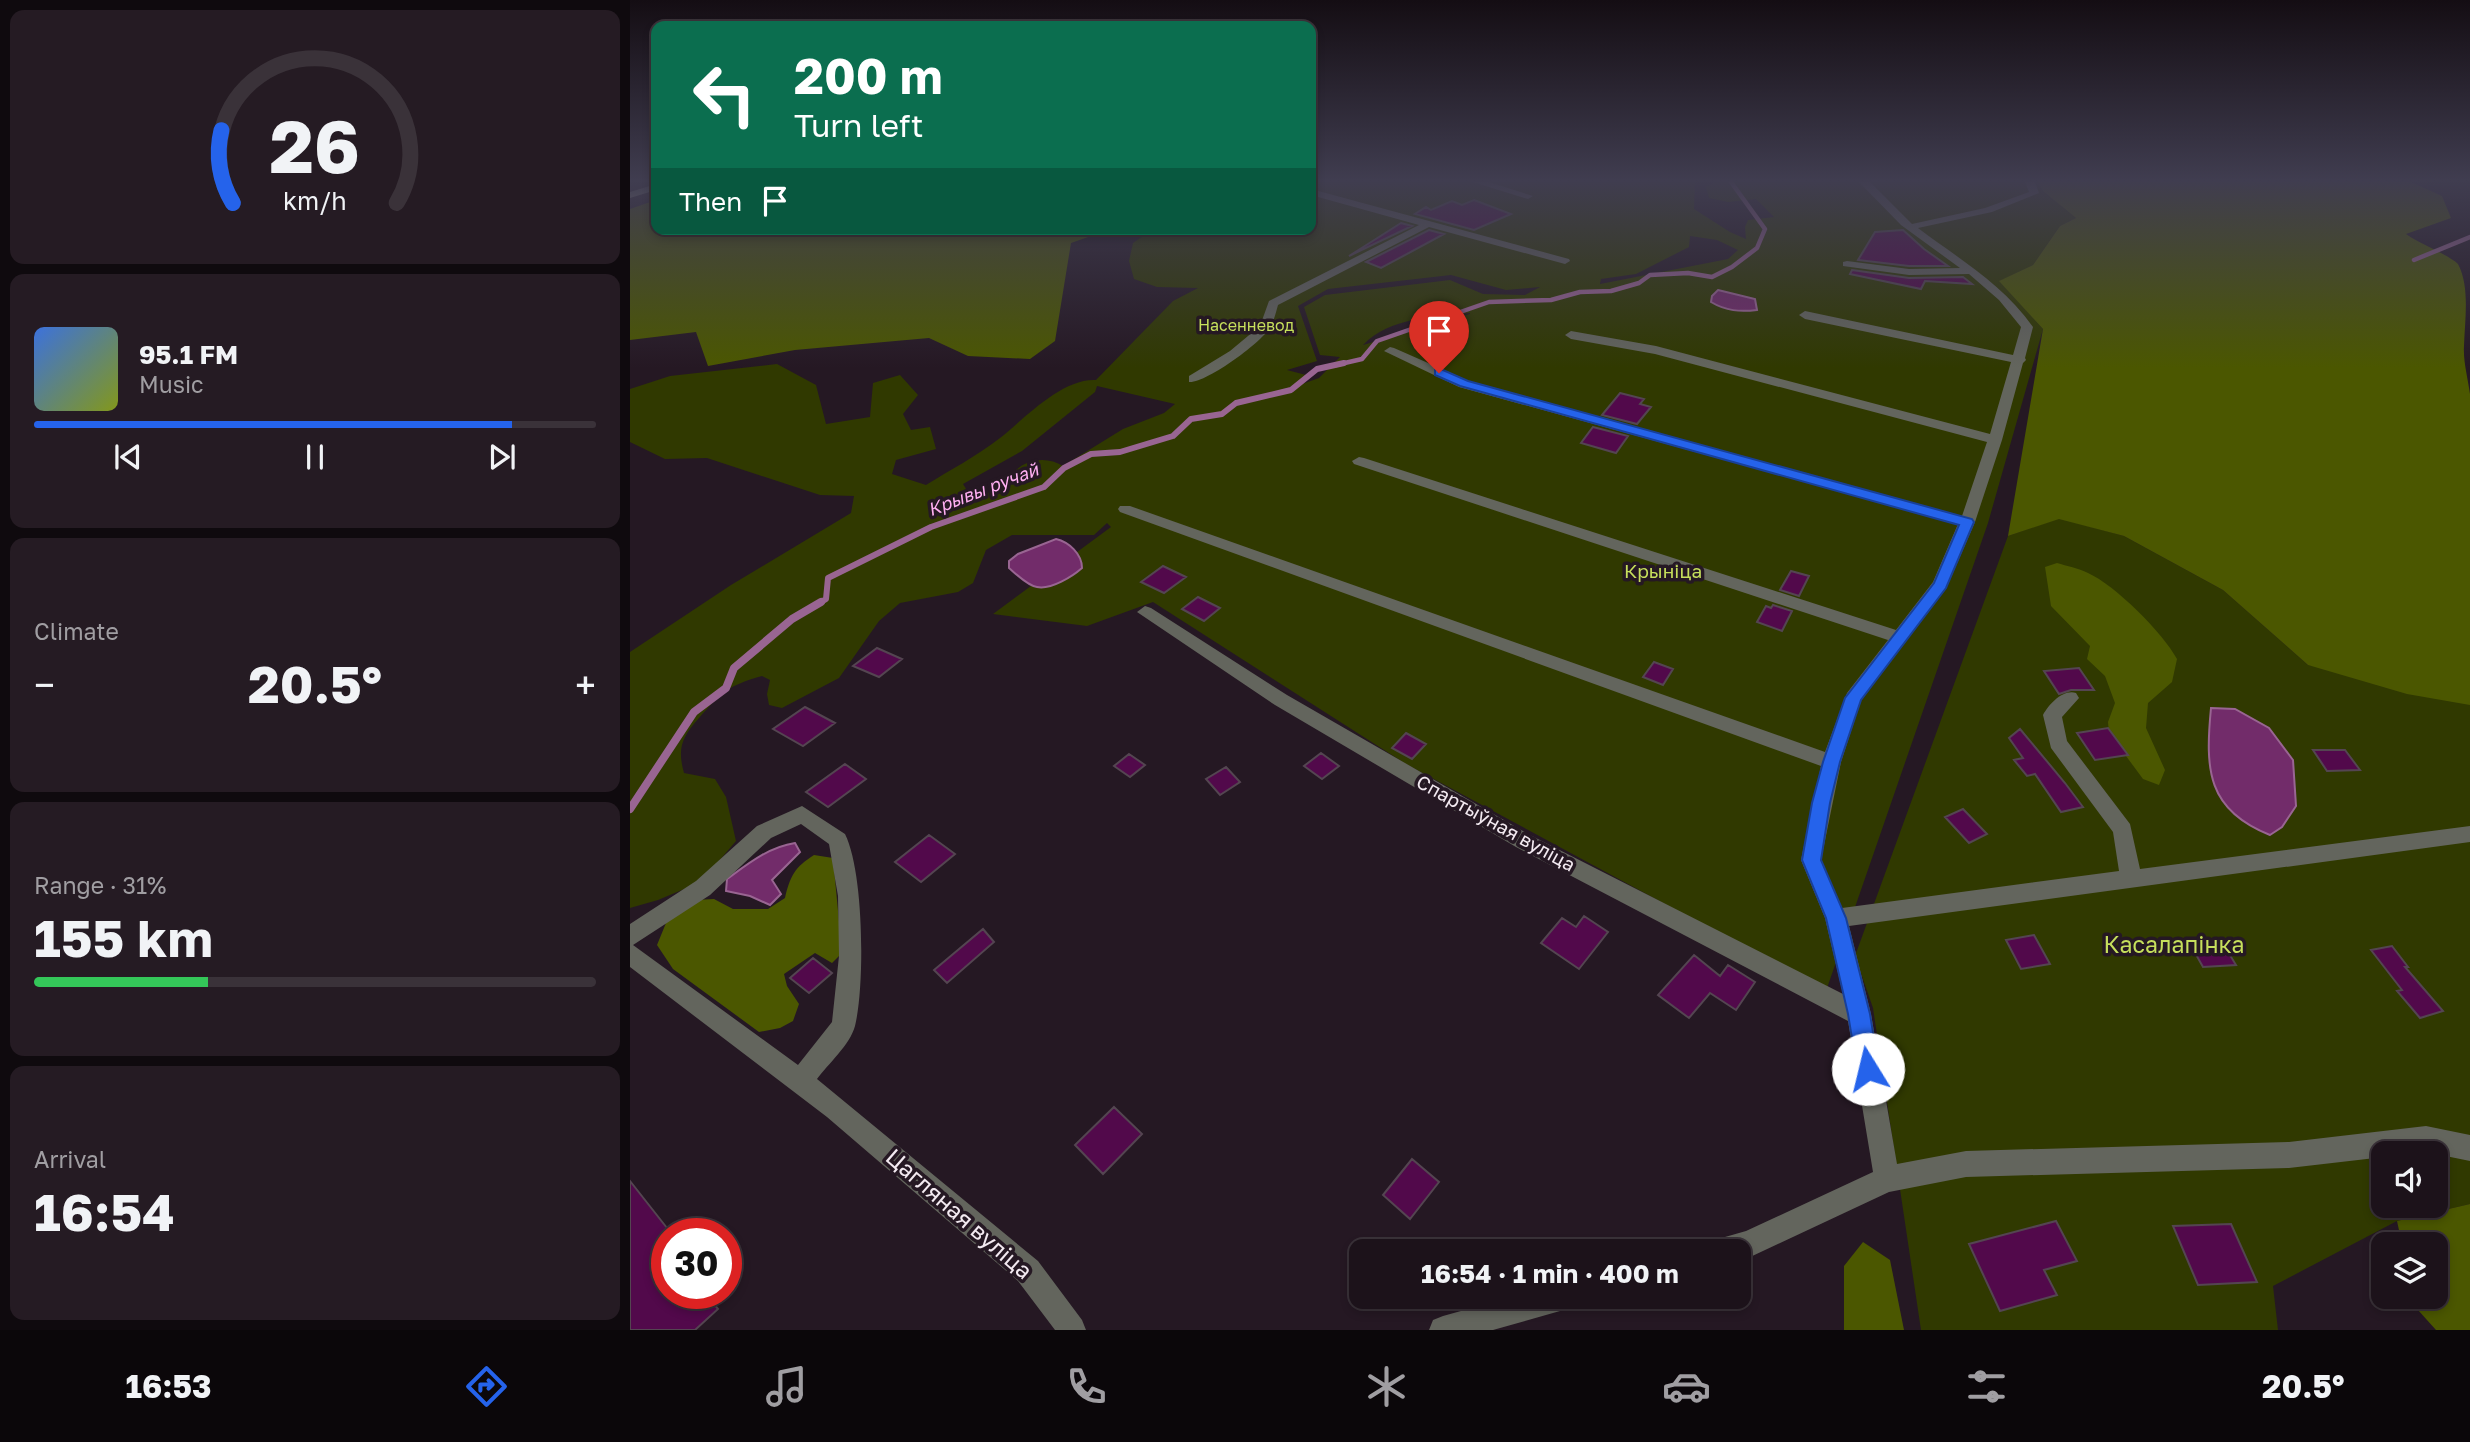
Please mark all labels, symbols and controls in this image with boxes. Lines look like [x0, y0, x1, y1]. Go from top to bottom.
text: 200 m [794, 46, 943, 105]
icon: left [679, 49, 770, 140]
text: 26 [270, 102, 360, 189]
text: Turn left [794, 106, 923, 144]
icon: arrive [756, 182, 794, 220]
text: km/h [283, 185, 347, 216]
text: Then [679, 186, 742, 217]
pin [1409, 301, 1469, 373]
icon: arrive [1420, 312, 1458, 350]
park label: Насенневод [1198, 315, 1294, 335]
text: 95.1 FM [139, 339, 238, 370]
text: Music [139, 370, 204, 398]
icon: previous [109, 438, 147, 476]
icon: pause [296, 438, 334, 476]
icon: next [483, 438, 521, 476]
water label: Крывы ручай [924, 458, 1042, 520]
park label: Крыніца [1624, 559, 1702, 582]
text: Climate [34, 617, 119, 645]
text: 20.5° [248, 652, 382, 714]
text: − [34, 662, 55, 707]
text: + [575, 662, 596, 707]
street label: Спартыўная вуліца [1413, 769, 1580, 876]
text: Range · 31% [34, 871, 166, 899]
text: 155 km [34, 906, 213, 968]
park label: Касалапінка [2104, 930, 2244, 958]
position arrow [1831, 1032, 1905, 1106]
map controls [2371, 1141, 2448, 1309]
button: sound [2371, 1141, 2448, 1218]
street label: Цагляная вуліца [881, 1142, 1039, 1284]
text: Arrival [34, 1145, 106, 1173]
text: 16:54 [34, 1180, 175, 1242]
speed limit sign: 30 [651, 1218, 742, 1309]
button: layers [2371, 1232, 2448, 1309]
text: 16:54 · 1 min · 400 m [1421, 1258, 1679, 1289]
icon: directions [462, 1362, 511, 1411]
icon: music [762, 1362, 811, 1411]
icon: phone [1062, 1362, 1111, 1411]
icon: climate [1362, 1362, 1411, 1411]
icon: car [1662, 1362, 1711, 1411]
icon: filters [1962, 1362, 2011, 1411]
text: 16:53 [125, 1367, 212, 1405]
text: 20.5° [2262, 1367, 2344, 1405]

